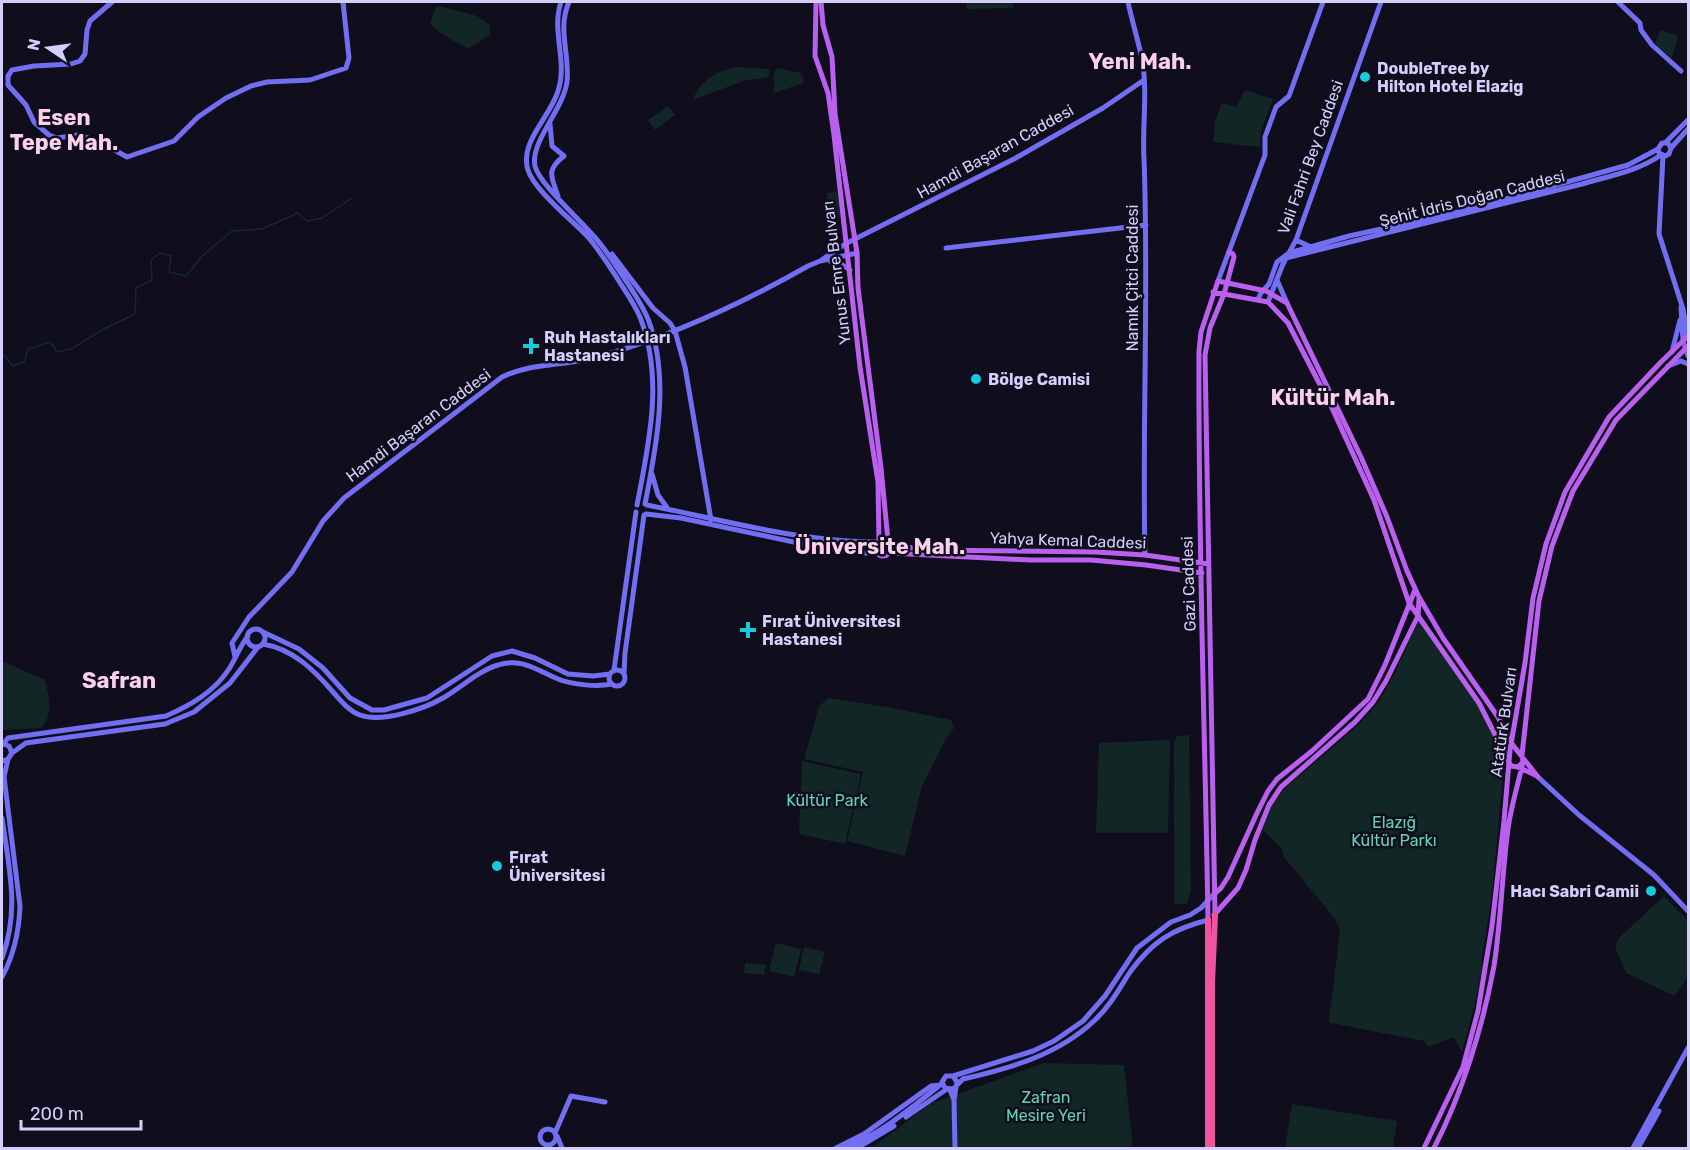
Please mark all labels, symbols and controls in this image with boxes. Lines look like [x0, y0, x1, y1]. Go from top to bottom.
north arrow [18, 18, 78, 78]
text: N [23, 37, 44, 52]
district label: Yeni Mah. [1089, 48, 1192, 75]
place label: DoubleTree by Hilton Hotel Elazig [1377, 59, 1523, 96]
marker: DoubleTree by Hilton Hotel Elazig [1358, 70, 1372, 84]
street label: Vali Fahri Bey Caddesi [1274, 78, 1347, 237]
street label: Hamdi Başaran Caddesi [914, 100, 1077, 202]
district label: Esen Tepe Mah. [10, 104, 118, 156]
street label: Şehit İdris Doğan Caddesi [1377, 166, 1567, 231]
street label: Yunus Emre Bulvarı [818, 200, 855, 346]
street label: Namık Çitci Caddesi [1123, 205, 1142, 352]
place label: Ruh Hastalıkları Hastanesi [544, 328, 671, 365]
marker: Ruh Hastalıkları Hastanesi [522, 337, 540, 355]
street label: Hamdi Başaran Caddesi [342, 365, 494, 486]
place label: Bölge Camisi [988, 370, 1090, 389]
marker: Bölge Camisi [969, 372, 983, 386]
district label: Kültür Mah. [1271, 384, 1395, 411]
street label: Yahya Kemal Caddesi [989, 528, 1147, 553]
district label: Üniversite Mah. [795, 533, 965, 560]
street label: Gazi Caddesi [1177, 536, 1200, 632]
place label: Fırat Üniversitesi Hastanesi [762, 611, 901, 649]
marker: Fırat Üniversitesi Hastanesi [739, 621, 757, 639]
street label: Atatürk Bulvarı [1486, 666, 1521, 778]
district label: Safran [82, 667, 156, 694]
park label: Kültür Park [786, 791, 869, 810]
park label: Elazığ Kültür Parkı [1351, 813, 1437, 850]
place label: Fırat Üniversitesi [509, 848, 605, 885]
marker: Fırat Üniversitesi [490, 859, 504, 873]
place label: Hacı Sabri Camii [1510, 882, 1639, 901]
marker: Hacı Sabri Camii [1644, 884, 1658, 898]
park label: Zafran Mesire Yeri [1006, 1088, 1086, 1125]
scale bar [21, 1093, 141, 1131]
text: 200 m [30, 1103, 84, 1125]

